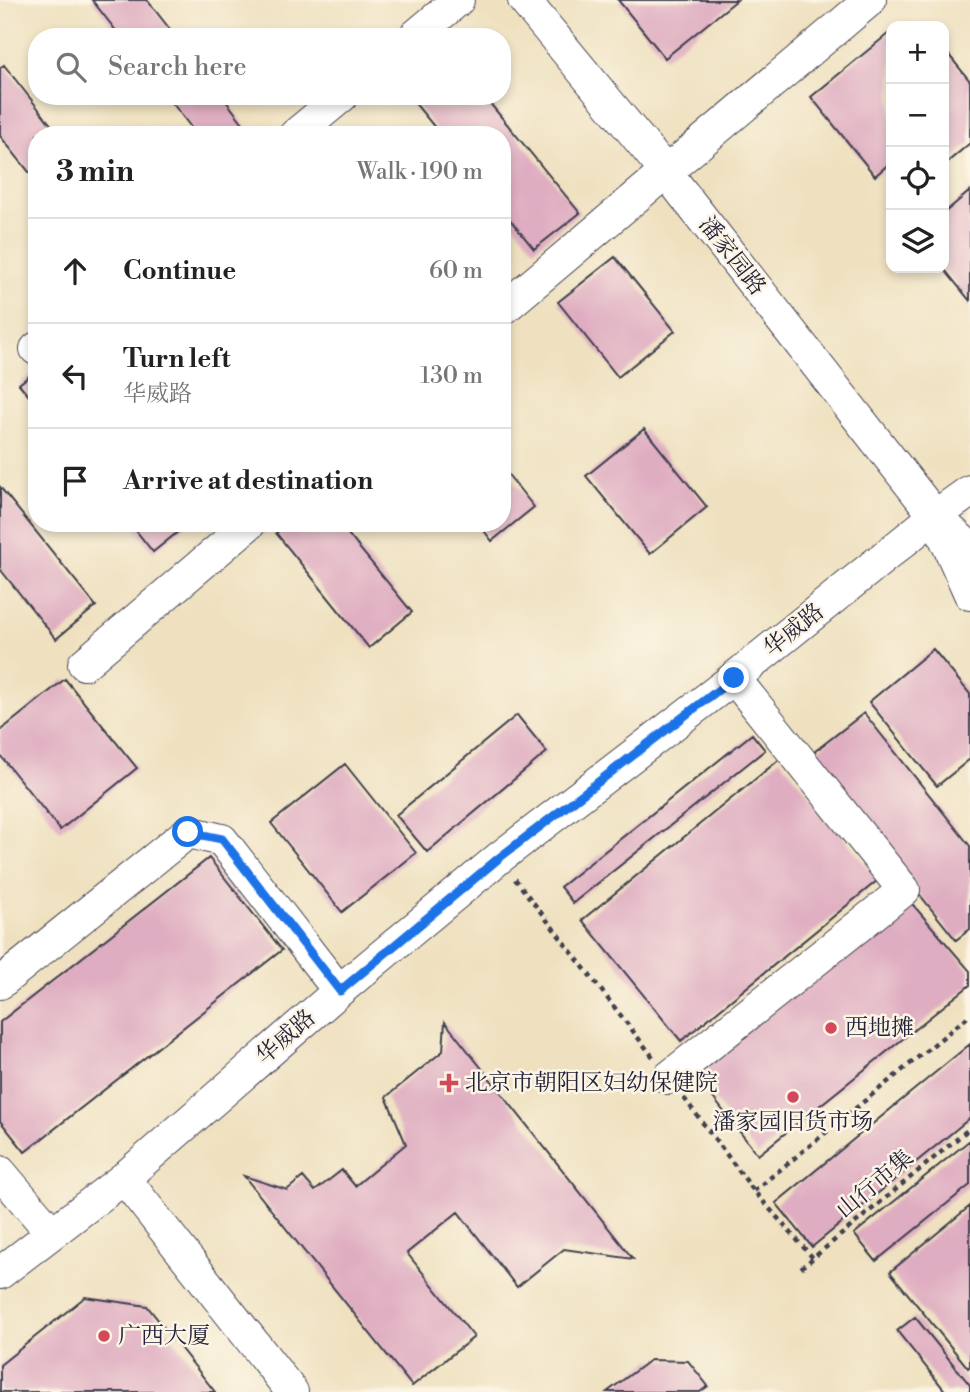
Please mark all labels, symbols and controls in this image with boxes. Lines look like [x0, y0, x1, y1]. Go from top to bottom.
map controls [886, 21, 949, 273]
button: + [886, 21, 949, 84]
search box [28, 28, 511, 105]
icon: search [52, 48, 90, 86]
text: Search here [108, 51, 247, 83]
button: − [886, 84, 949, 147]
button: locate [886, 147, 949, 210]
text: 3 min [56, 153, 134, 191]
text: Walk · 190 m [357, 158, 483, 186]
button: layers [886, 210, 949, 273]
street label: 潘家园路 [693, 211, 771, 301]
icon: ahead [56, 252, 94, 290]
text: Continue [123, 255, 236, 287]
text: 60 m [429, 257, 483, 285]
text: Turn left [123, 343, 231, 375]
icon: left [56, 357, 94, 395]
text: 130 m [420, 362, 483, 390]
text: 华威路 [123, 380, 192, 408]
icon: arrive [56, 462, 94, 500]
text: Arrive at destination [123, 465, 373, 497]
street label: 华威路 [758, 597, 830, 663]
route end [718, 662, 749, 693]
route start [172, 816, 203, 847]
street label: 华威路 [251, 1004, 321, 1070]
place label: 西地摊 [845, 1014, 914, 1042]
marker: 西地摊 [823, 1020, 839, 1036]
place label: 北京市朝阳区妇幼保健院 [465, 1069, 718, 1097]
marker: 北京市朝阳区妇幼保健院 [439, 1073, 459, 1093]
marker: 潘家园旧货市场 [785, 1089, 801, 1105]
place label: 潘家园旧货市场 [713, 1108, 874, 1136]
street label: 山行市集 [831, 1144, 919, 1224]
place label: 广西大厦 [118, 1322, 210, 1350]
marker: 广西大厦 [96, 1328, 112, 1344]

